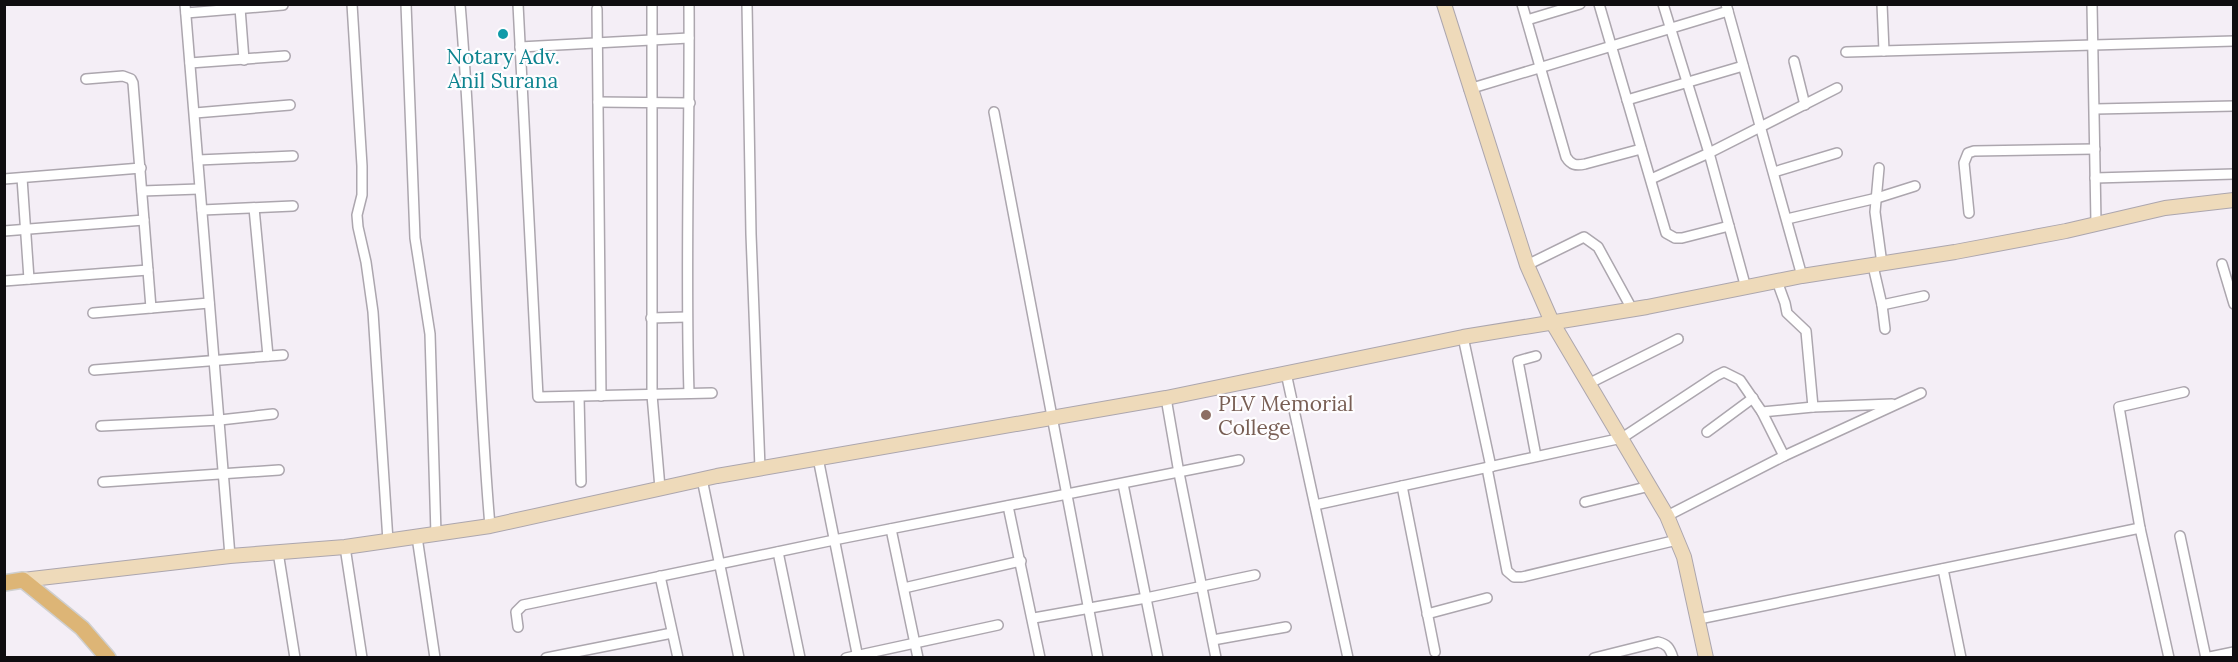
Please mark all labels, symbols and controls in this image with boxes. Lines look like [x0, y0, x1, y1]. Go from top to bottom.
marker: Notary Adv. Anil Surana [496, 27, 510, 41]
place label: Notary Adv. Anil Surana [446, 43, 560, 94]
place label: PLV Memorial College [1218, 390, 1354, 441]
marker: PLV Memorial College [1199, 408, 1213, 422]

